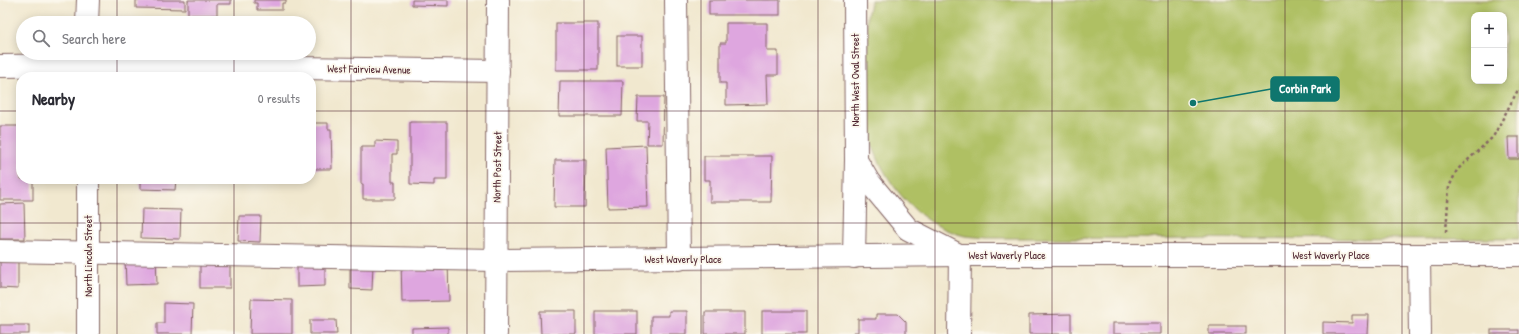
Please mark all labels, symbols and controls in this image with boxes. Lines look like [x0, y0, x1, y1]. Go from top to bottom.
map controls [1471, 12, 1507, 84]
button: + [1471, 12, 1507, 48]
search box [16, 16, 316, 60]
icon: search [30, 27, 52, 49]
text: Search here [62, 28, 126, 49]
street label: North West Oval Street [848, 33, 862, 127]
button: − [1471, 48, 1507, 84]
street label: West Fairview Avenue [327, 61, 412, 77]
callout: Corbin Park [1271, 77, 1339, 101]
text: Corbin Park [1279, 80, 1331, 97]
text: Nearby [32, 87, 75, 110]
text: 0 results [258, 89, 300, 107]
street label: North Post Street [489, 131, 505, 203]
street label: North Lincoln Street [81, 215, 95, 297]
street label: West Waverly Place [968, 248, 1046, 262]
street label: West Waverly Place [1292, 248, 1370, 262]
street label: West Waverly Place [644, 252, 722, 266]

